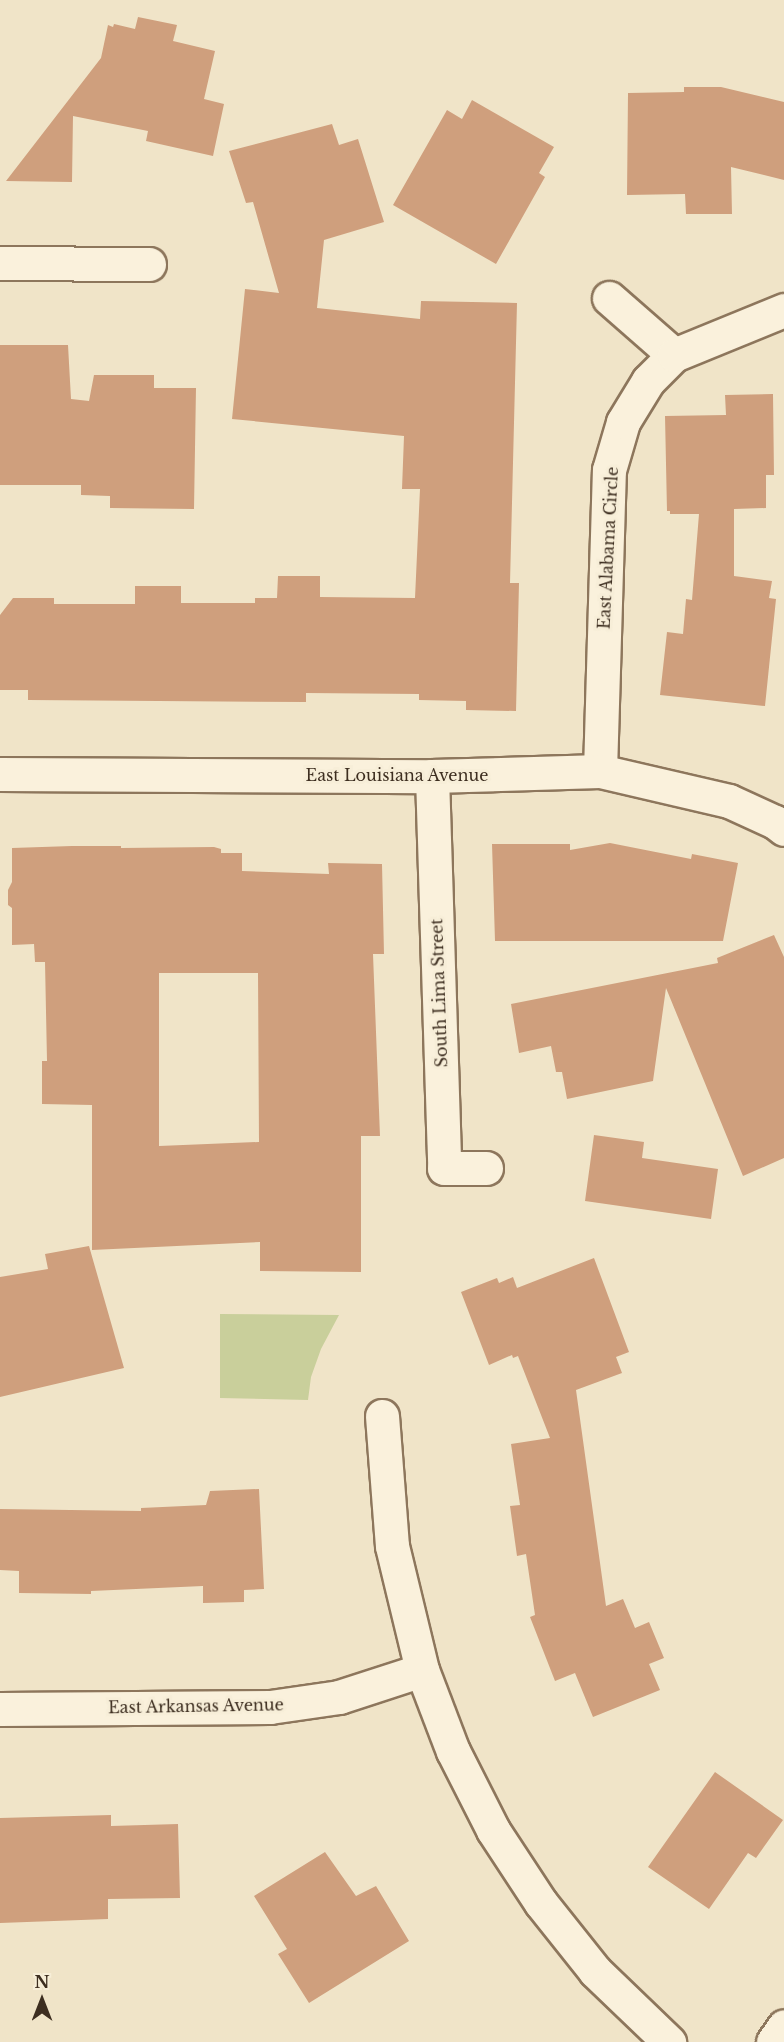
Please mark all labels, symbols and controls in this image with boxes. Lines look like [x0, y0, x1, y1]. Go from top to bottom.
street label: East Alabama Circle [594, 466, 622, 630]
street label: East Louisiana Avenue [305, 765, 489, 785]
street label: South Lima Street [427, 918, 451, 1068]
street label: East Arkansas Avenue [107, 1695, 285, 1717]
north arrow [12, 1970, 72, 2030]
text: N [34, 1972, 50, 1992]

